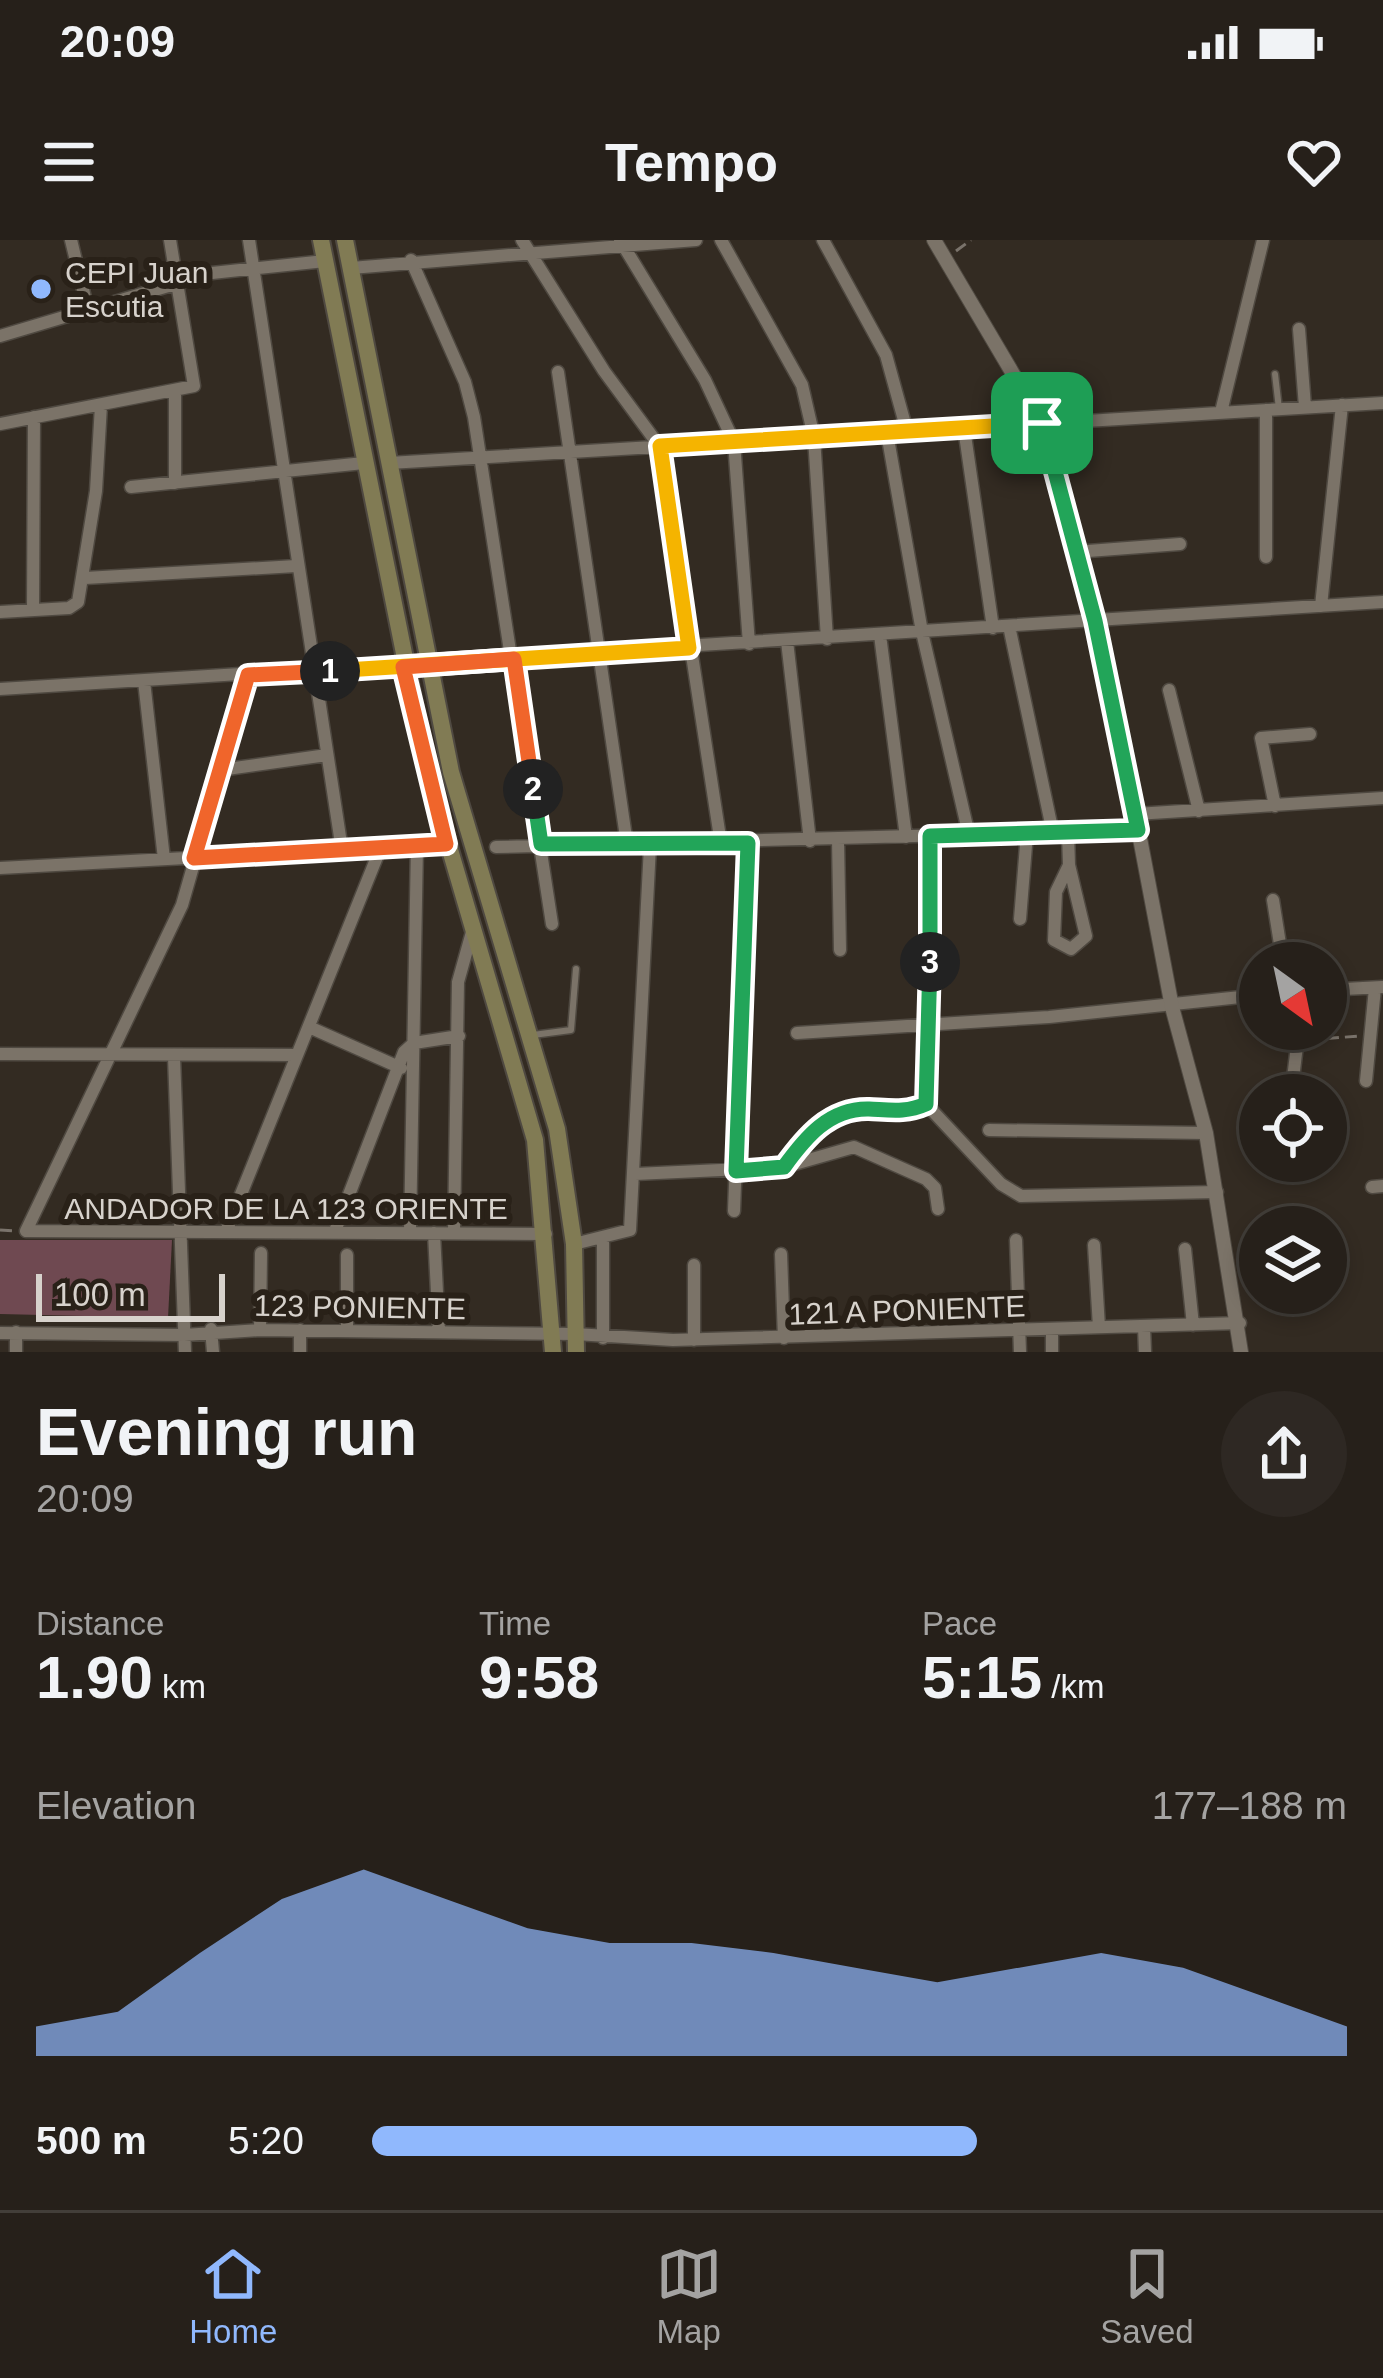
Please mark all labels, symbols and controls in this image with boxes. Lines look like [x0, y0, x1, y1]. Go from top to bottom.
text: 20:09 [60, 16, 175, 67]
icon: menu [36, 129, 102, 195]
icon: heart [1281, 129, 1347, 195]
text: Tempo [605, 132, 778, 192]
place label: CEPI Juan Escutia [65, 256, 208, 323]
marker: CEPI Juan Escutia [28, 276, 54, 302]
pin [991, 372, 1093, 474]
icon: arrive [1009, 390, 1075, 456]
pin: 1 [300, 641, 360, 701]
text: 1 [321, 652, 339, 689]
pin: 2 [503, 759, 563, 819]
text: 2 [524, 770, 542, 807]
pin: 3 [900, 932, 960, 992]
north arrow [1239, 942, 1347, 1050]
map controls [1239, 942, 1347, 1314]
text: 3 [921, 943, 939, 980]
button: locate [1239, 1074, 1347, 1182]
street label: ANDADOR DE LA 123 ORIENTE [64, 1192, 508, 1225]
button: layers [1239, 1206, 1347, 1314]
scale bar [36, 1268, 225, 1321]
text: 100 m [54, 1276, 146, 1313]
street label: 123 PONIENTE [254, 1289, 466, 1325]
street label: 121 A PONIENTE [788, 1289, 1026, 1331]
button: share [1221, 1391, 1347, 1517]
text: Evening run [36, 1395, 417, 1469]
text: 20:09 [36, 1477, 134, 1520]
text: Distance [36, 1605, 164, 1642]
text: Time [479, 1605, 551, 1642]
text: Pace [922, 1605, 997, 1642]
text: 1.90 [36, 1644, 153, 1711]
text: 9:58 [479, 1644, 599, 1711]
text: 5:15 [922, 1644, 1042, 1711]
text: km [153, 1668, 206, 1705]
text: /km [1042, 1668, 1104, 1705]
text: Elevation [36, 1784, 196, 1827]
text: 177–188 m [1152, 1784, 1347, 1827]
text: 500 m [36, 2119, 147, 2162]
text: 5:20 [228, 2119, 304, 2162]
tab: Home [189, 2241, 277, 2351]
tab: Map [656, 2241, 722, 2351]
tab: Saved [1100, 2241, 1194, 2351]

